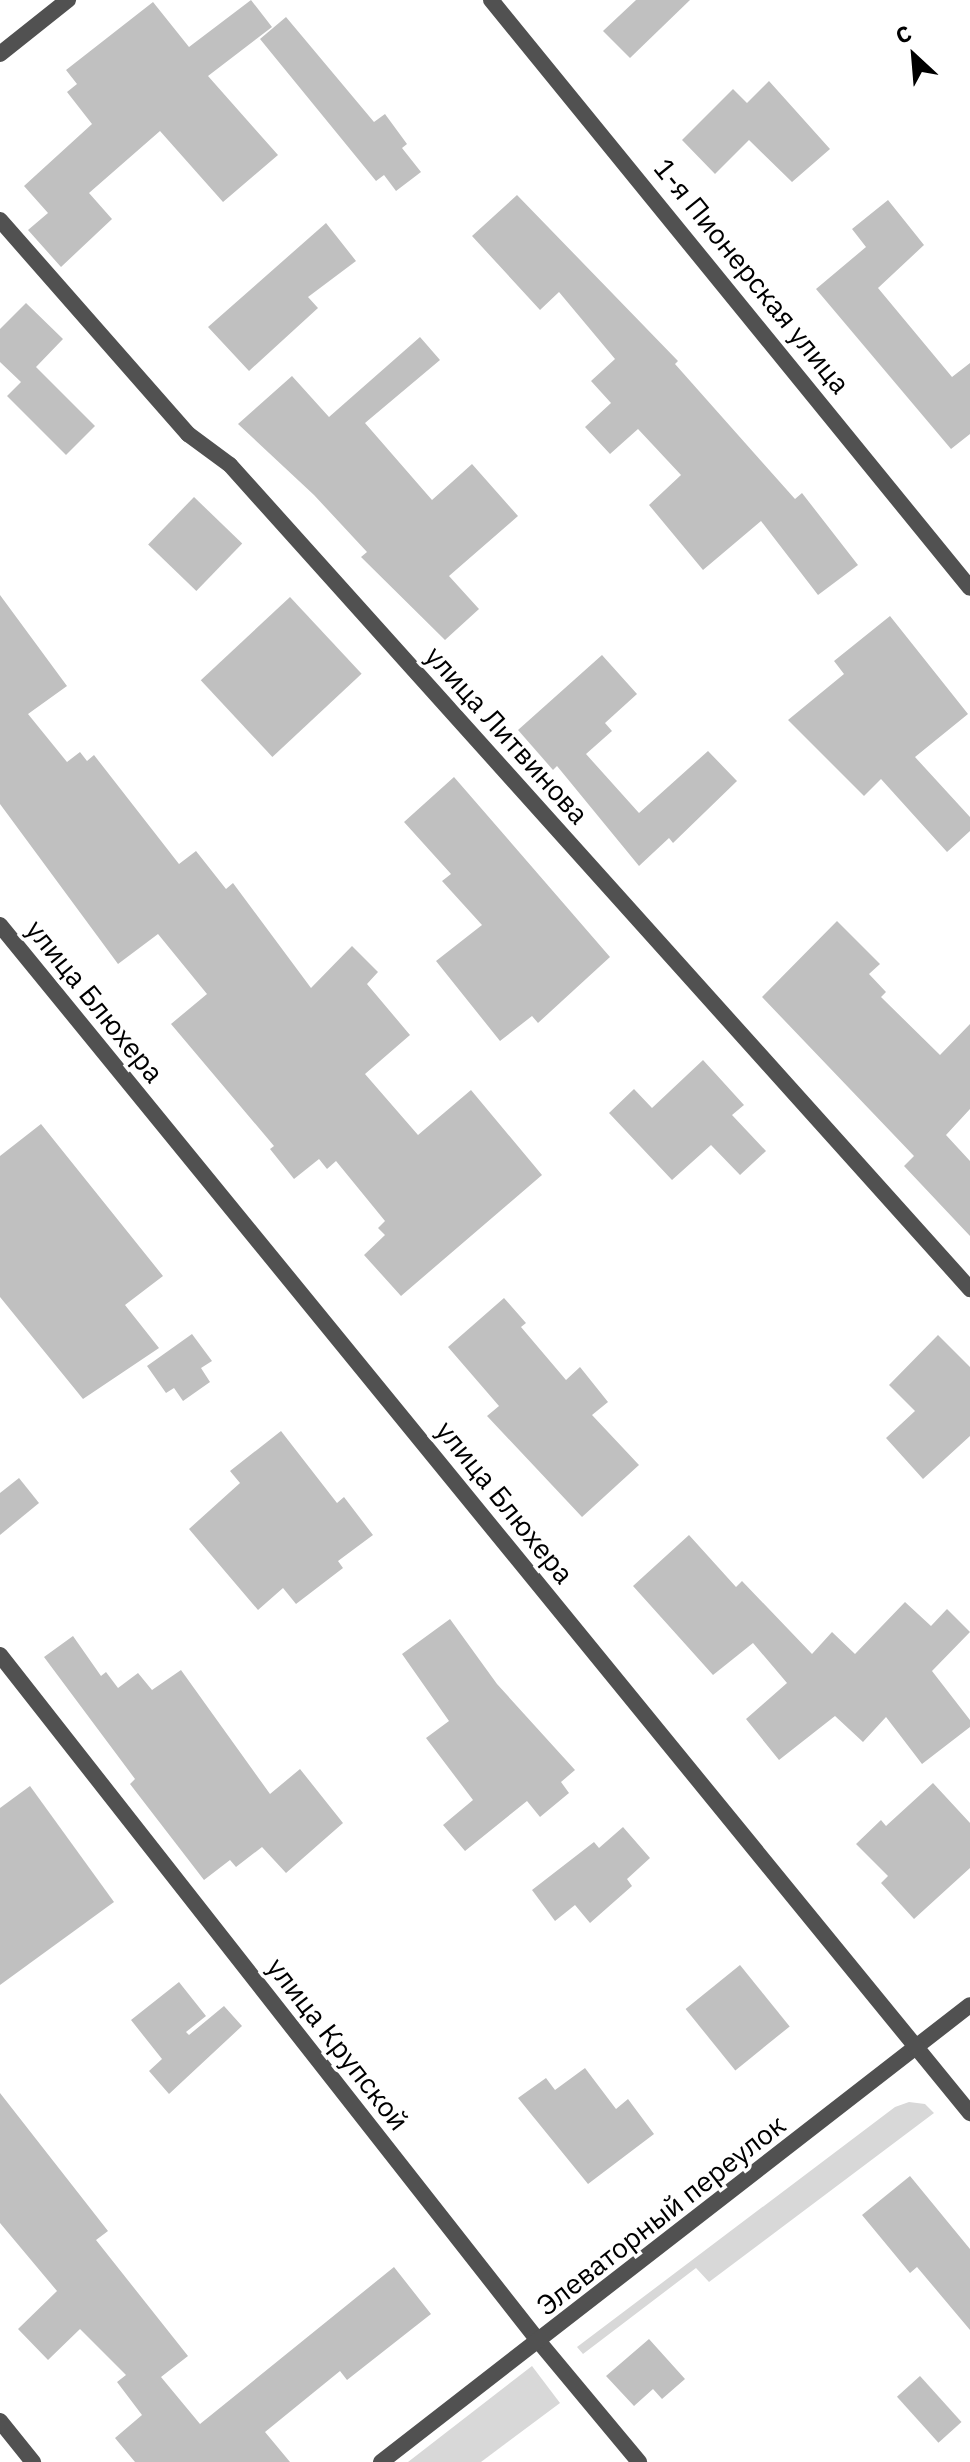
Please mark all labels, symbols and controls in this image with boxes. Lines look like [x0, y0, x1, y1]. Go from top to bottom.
north arrow [874, 16, 954, 96]
text: С [890, 18, 916, 50]
street label: 1-я Пионерская улица [647, 152, 857, 400]
street label: улица Литвинова [418, 639, 596, 831]
street label: улица Блюхера [19, 913, 171, 1089]
street label: улица Блюхера [429, 1414, 581, 1590]
street label: улица Крупской [260, 1951, 416, 2137]
street label: Элеваторный переулок [530, 2107, 792, 2323]

